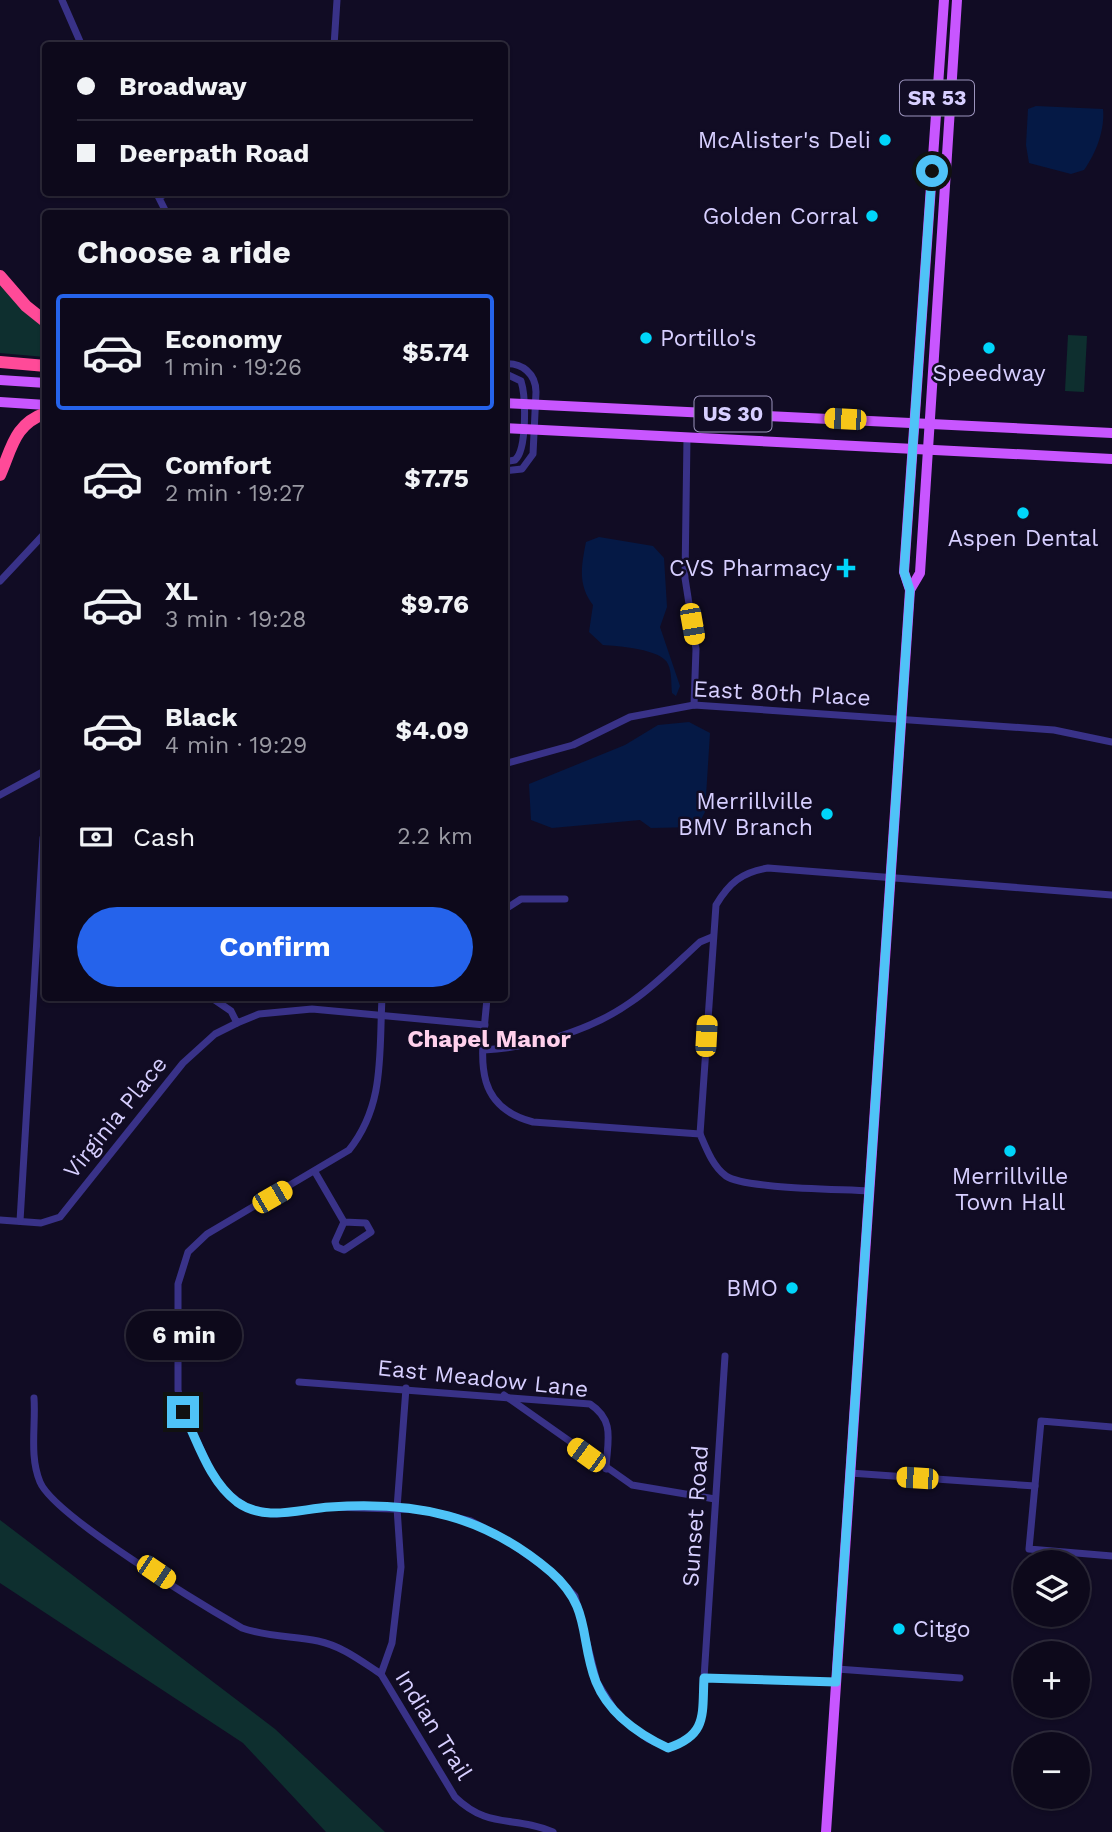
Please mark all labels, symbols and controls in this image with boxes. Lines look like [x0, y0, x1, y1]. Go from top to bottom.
text: Broadway [119, 71, 247, 101]
road number: SR 53 [900, 80, 974, 116]
place label: McAlister's Deli [698, 127, 871, 154]
marker: McAlister's Deli [877, 132, 893, 148]
text: Deerpath Road [119, 138, 309, 168]
route start [916, 155, 948, 187]
place label: Golden Corral [703, 203, 858, 230]
marker: Golden Corral [864, 208, 880, 224]
text: Choose a ride [77, 233, 291, 271]
icon: car [81, 321, 144, 384]
text: Economy [165, 324, 282, 354]
place label: Portillo's [660, 325, 757, 352]
marker: Portillo's [638, 330, 654, 346]
text: $5.74 [402, 337, 469, 367]
marker: Speedway [981, 340, 997, 356]
text: 1 min · 19:26 [165, 354, 302, 381]
place label: Speedway [932, 360, 1046, 387]
road number: US 30 [694, 396, 772, 432]
car [824, 407, 867, 431]
icon: car [81, 447, 144, 510]
text: Comfort [165, 450, 271, 480]
text: $7.75 [404, 463, 469, 493]
text: 2 min · 19:27 [165, 480, 305, 507]
marker: Aspen Dental [1015, 505, 1031, 521]
place label: Aspen Dental [948, 525, 1098, 552]
place label: CVS Pharmacy [669, 555, 832, 582]
marker: CVS Pharmacy [838, 560, 854, 576]
icon: car [81, 573, 144, 636]
text: XL [165, 576, 198, 606]
text: $9.76 [401, 589, 469, 619]
car [679, 601, 706, 647]
text: 3 min · 19:28 [165, 606, 307, 633]
street label: East 80th Place [693, 675, 871, 712]
icon: car [81, 699, 144, 762]
text: Black [165, 702, 237, 732]
text: $4.09 [396, 715, 469, 745]
text: 4 min · 19:29 [165, 732, 307, 759]
place label: Merrillville BMV Branch [678, 788, 813, 841]
marker: Merrillville BMV Branch [819, 806, 835, 822]
icon: cash [77, 818, 115, 856]
text: Cash [133, 822, 195, 852]
text: 2.2 km [397, 823, 473, 850]
button: Confirm [77, 907, 473, 987]
car [695, 1014, 718, 1058]
district label: Chapel Manor [407, 1025, 572, 1053]
street label: Virginia Place [58, 1051, 173, 1184]
marker: Merrillville Town Hall [1002, 1143, 1018, 1159]
place label: Merrillville Town Hall [952, 1163, 1068, 1216]
car [249, 1177, 296, 1217]
place label: BMO [726, 1275, 778, 1302]
marker: BMO [784, 1280, 800, 1296]
callout: 6 min [125, 1310, 241, 1360]
text: 6 min [152, 1322, 216, 1349]
street label: East Meadow Lane [376, 1354, 590, 1403]
route end [167, 1396, 199, 1428]
car [563, 1434, 610, 1476]
street label: Sunset Road [677, 1444, 714, 1588]
car [896, 1466, 939, 1490]
map controls [1013, 1550, 1090, 1809]
button: layers [1013, 1550, 1090, 1627]
car [133, 1552, 180, 1592]
place label: Citgo [913, 1616, 971, 1643]
marker: Citgo [891, 1621, 907, 1637]
button: + [1013, 1641, 1090, 1718]
street label: Indian Trail [389, 1666, 478, 1785]
button: − [1013, 1732, 1090, 1809]

